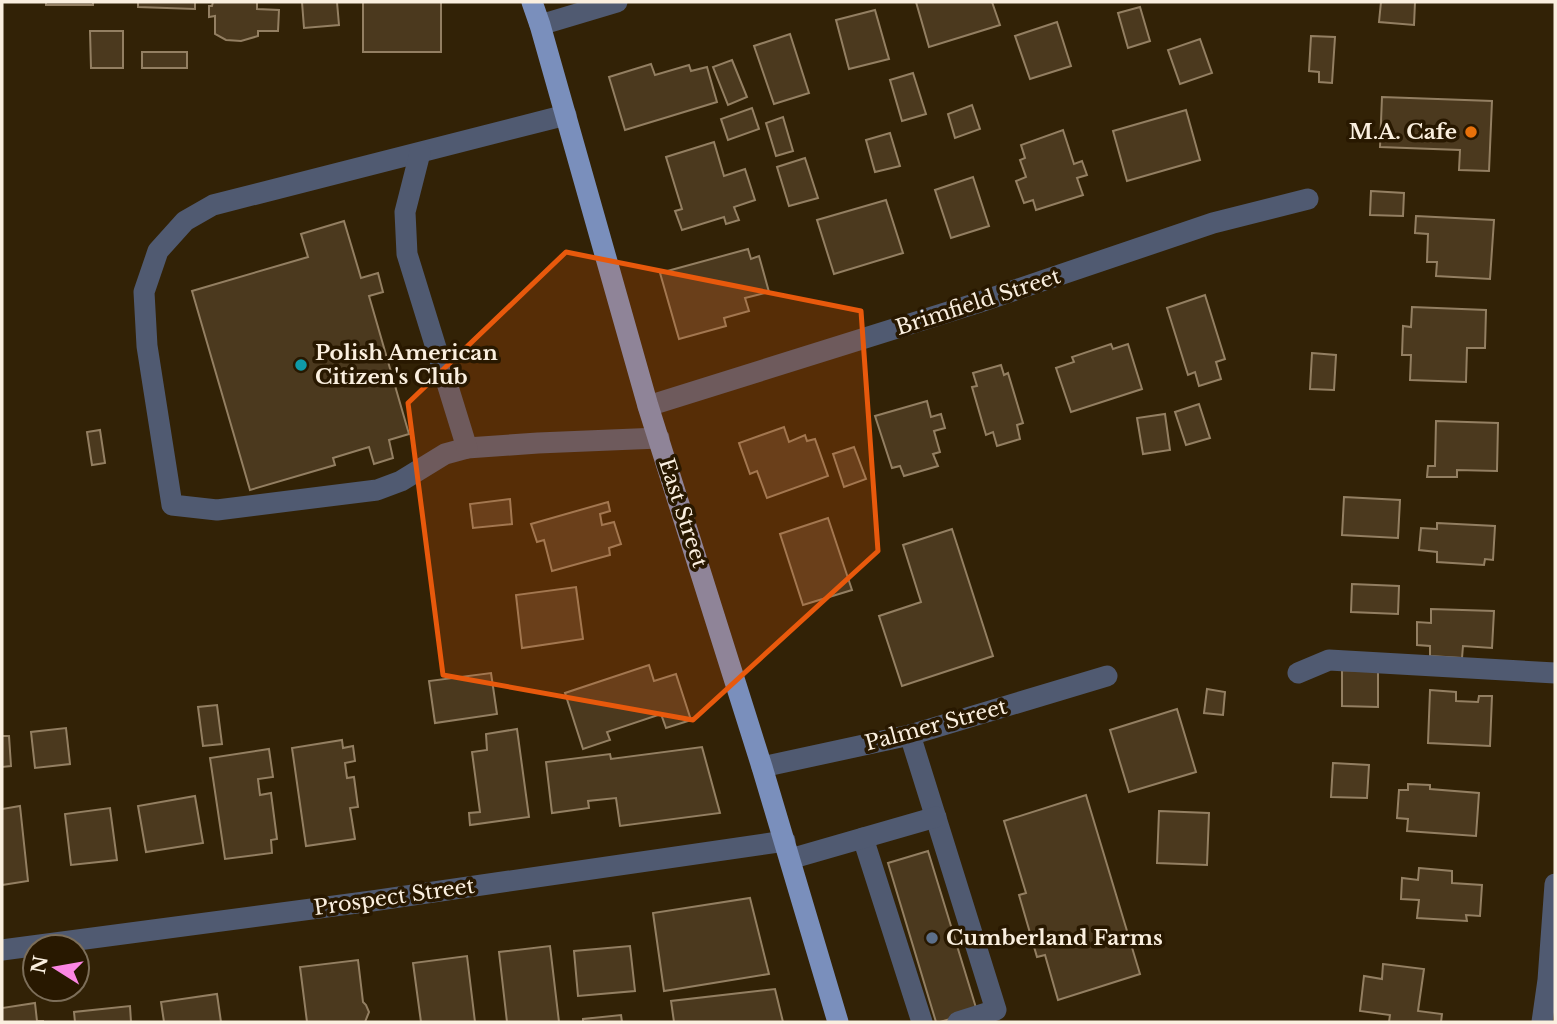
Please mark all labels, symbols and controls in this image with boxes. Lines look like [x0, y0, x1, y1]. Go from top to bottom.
place label: M.A. Cafe [1349, 119, 1457, 145]
marker: M.A. Cafe [1463, 124, 1479, 140]
street label: Brimfield Street [892, 263, 1064, 341]
place label: Polish American Citizen's Club [315, 340, 498, 390]
marker: Polish American Citizen's Club [293, 357, 309, 373]
street label: East Street [653, 455, 713, 571]
street label: Palmer Street [862, 694, 1010, 756]
street label: Prospect Street [312, 873, 476, 921]
place label: Cumberland Farms [946, 925, 1163, 951]
marker: Cumberland Farms [924, 930, 940, 946]
north arrow [21, 933, 91, 1003]
text: N [27, 954, 53, 976]

